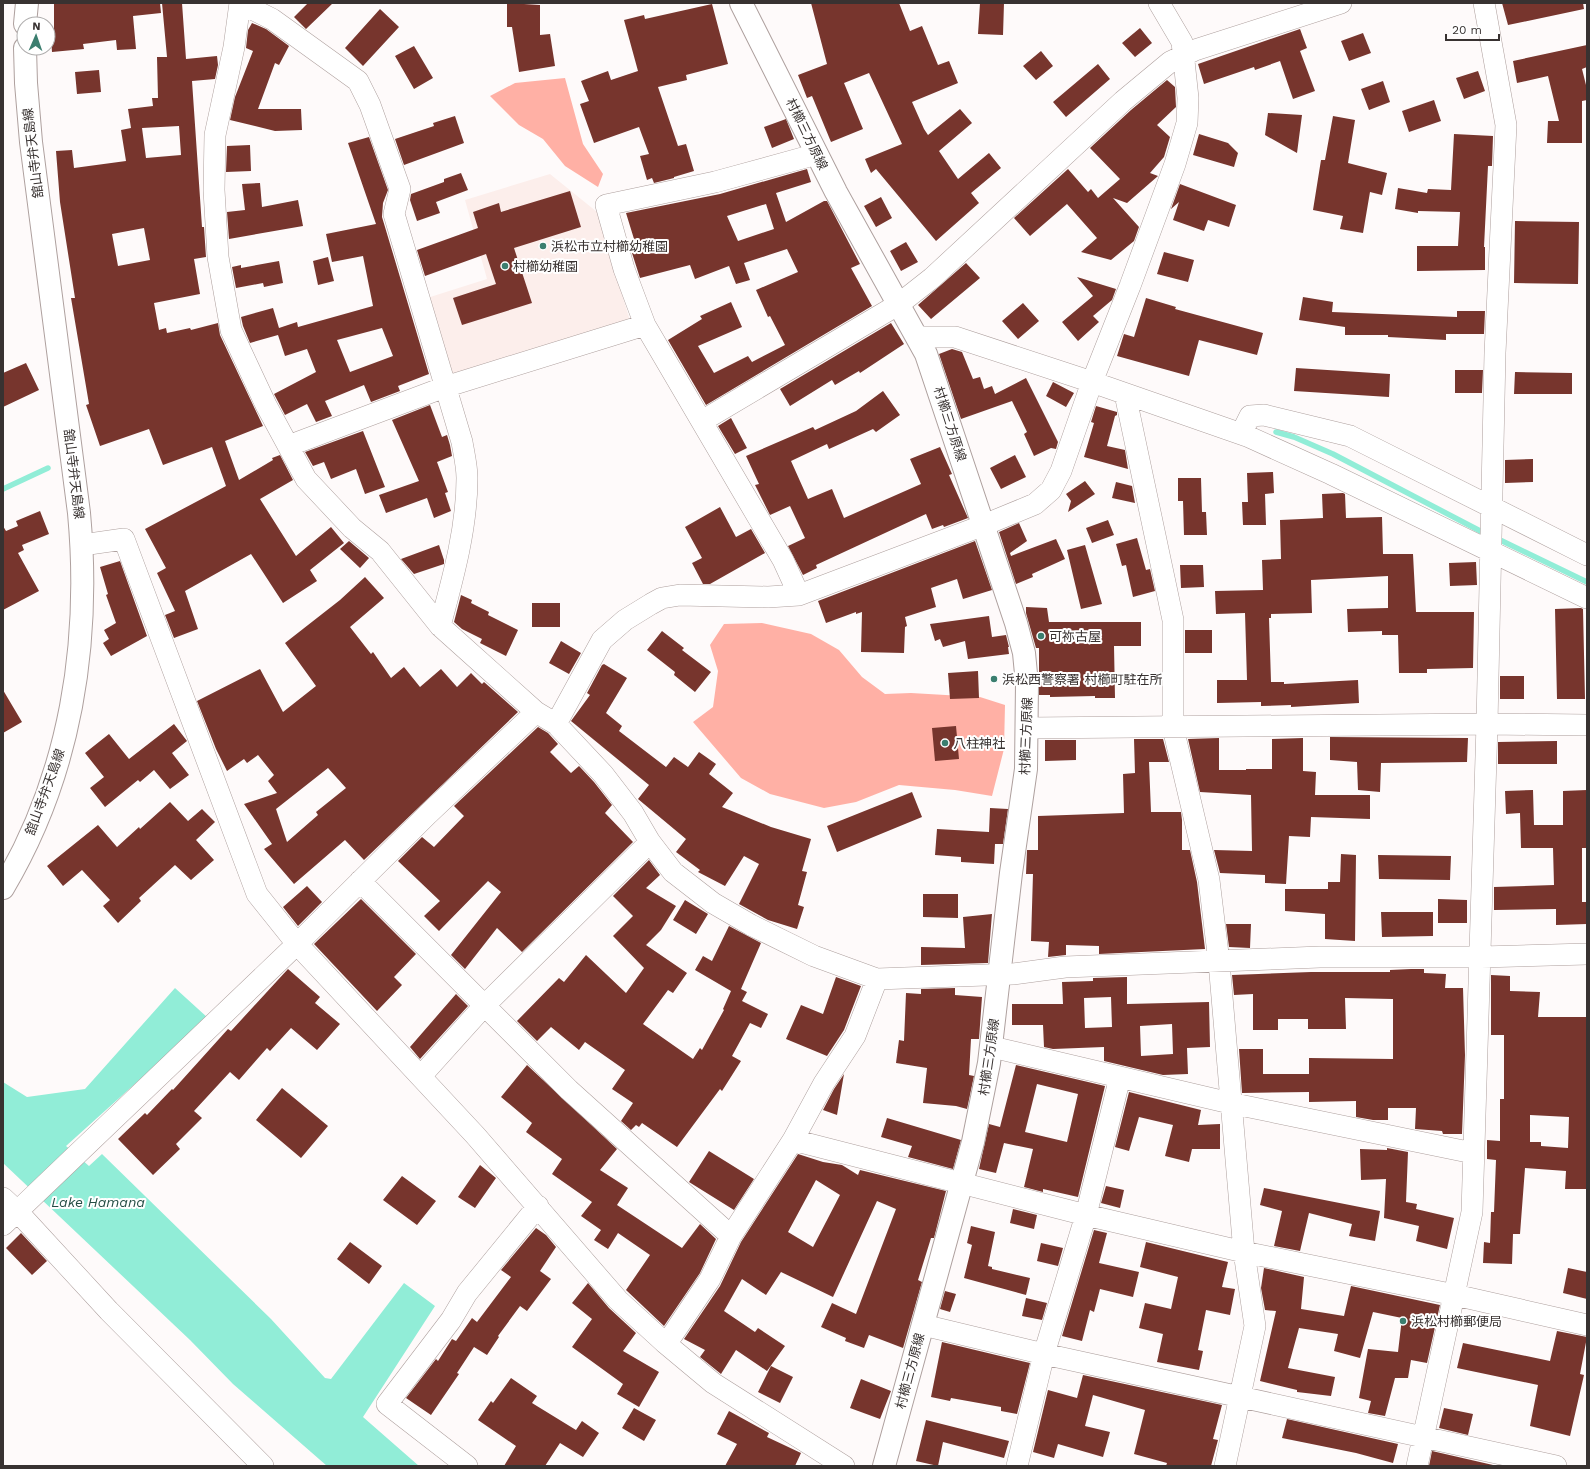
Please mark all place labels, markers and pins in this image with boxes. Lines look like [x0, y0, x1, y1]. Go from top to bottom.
place label: 浜松市立村櫛幼稚園 [551, 239, 668, 254]
marker: 浜松市立村櫛幼稚園 [538, 241, 548, 251]
place label: 村櫛幼稚園 [513, 259, 578, 274]
marker: 村櫛幼稚園 [500, 261, 510, 271]
place label: 可祢古屋 [1049, 629, 1101, 644]
marker: 可祢古屋 [1036, 631, 1046, 641]
place label: 浜松西警察署 村櫛町駐在所 [1002, 672, 1162, 687]
marker: 浜松西警察署 村櫛町駐在所 [989, 674, 999, 684]
place label: 八柱神社 [953, 736, 1005, 751]
marker: 八柱神社 [940, 738, 950, 748]
place label: 浜松村櫛郵便局 [1411, 1314, 1502, 1329]
marker: 浜松村櫛郵便局 [1398, 1316, 1408, 1326]

